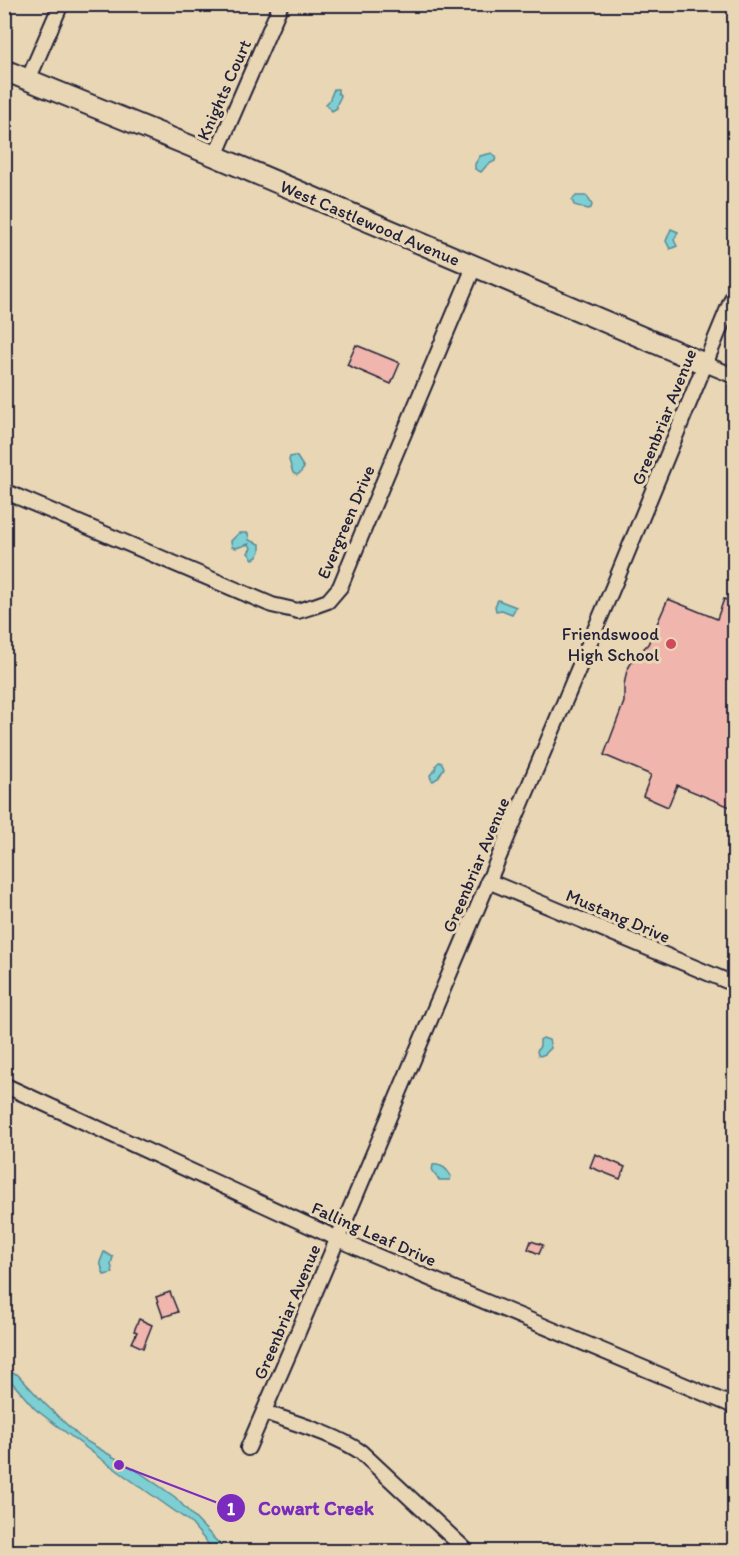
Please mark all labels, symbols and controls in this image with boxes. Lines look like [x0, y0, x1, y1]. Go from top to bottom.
street label: Knights Court [192, 36, 256, 144]
street label: West Castlewood Avenue [277, 175, 463, 271]
street label: Greenbriar Avenue [627, 346, 701, 488]
street label: Evergreen Drive [312, 462, 380, 582]
place label: Friendswood High School [562, 623, 659, 666]
marker: Friendswood High School [664, 637, 678, 651]
street label: Greenbriar Avenue [438, 794, 514, 936]
street label: Mustang Drive [562, 884, 674, 948]
street label: Falling Leaf Drive [308, 1197, 440, 1271]
street label: Greenbriar Avenue [249, 1241, 325, 1383]
callout: Cowart Creek [216, 1489, 386, 1527]
text: Cowart Creek [258, 1496, 375, 1520]
text: 1 [227, 1498, 236, 1520]

